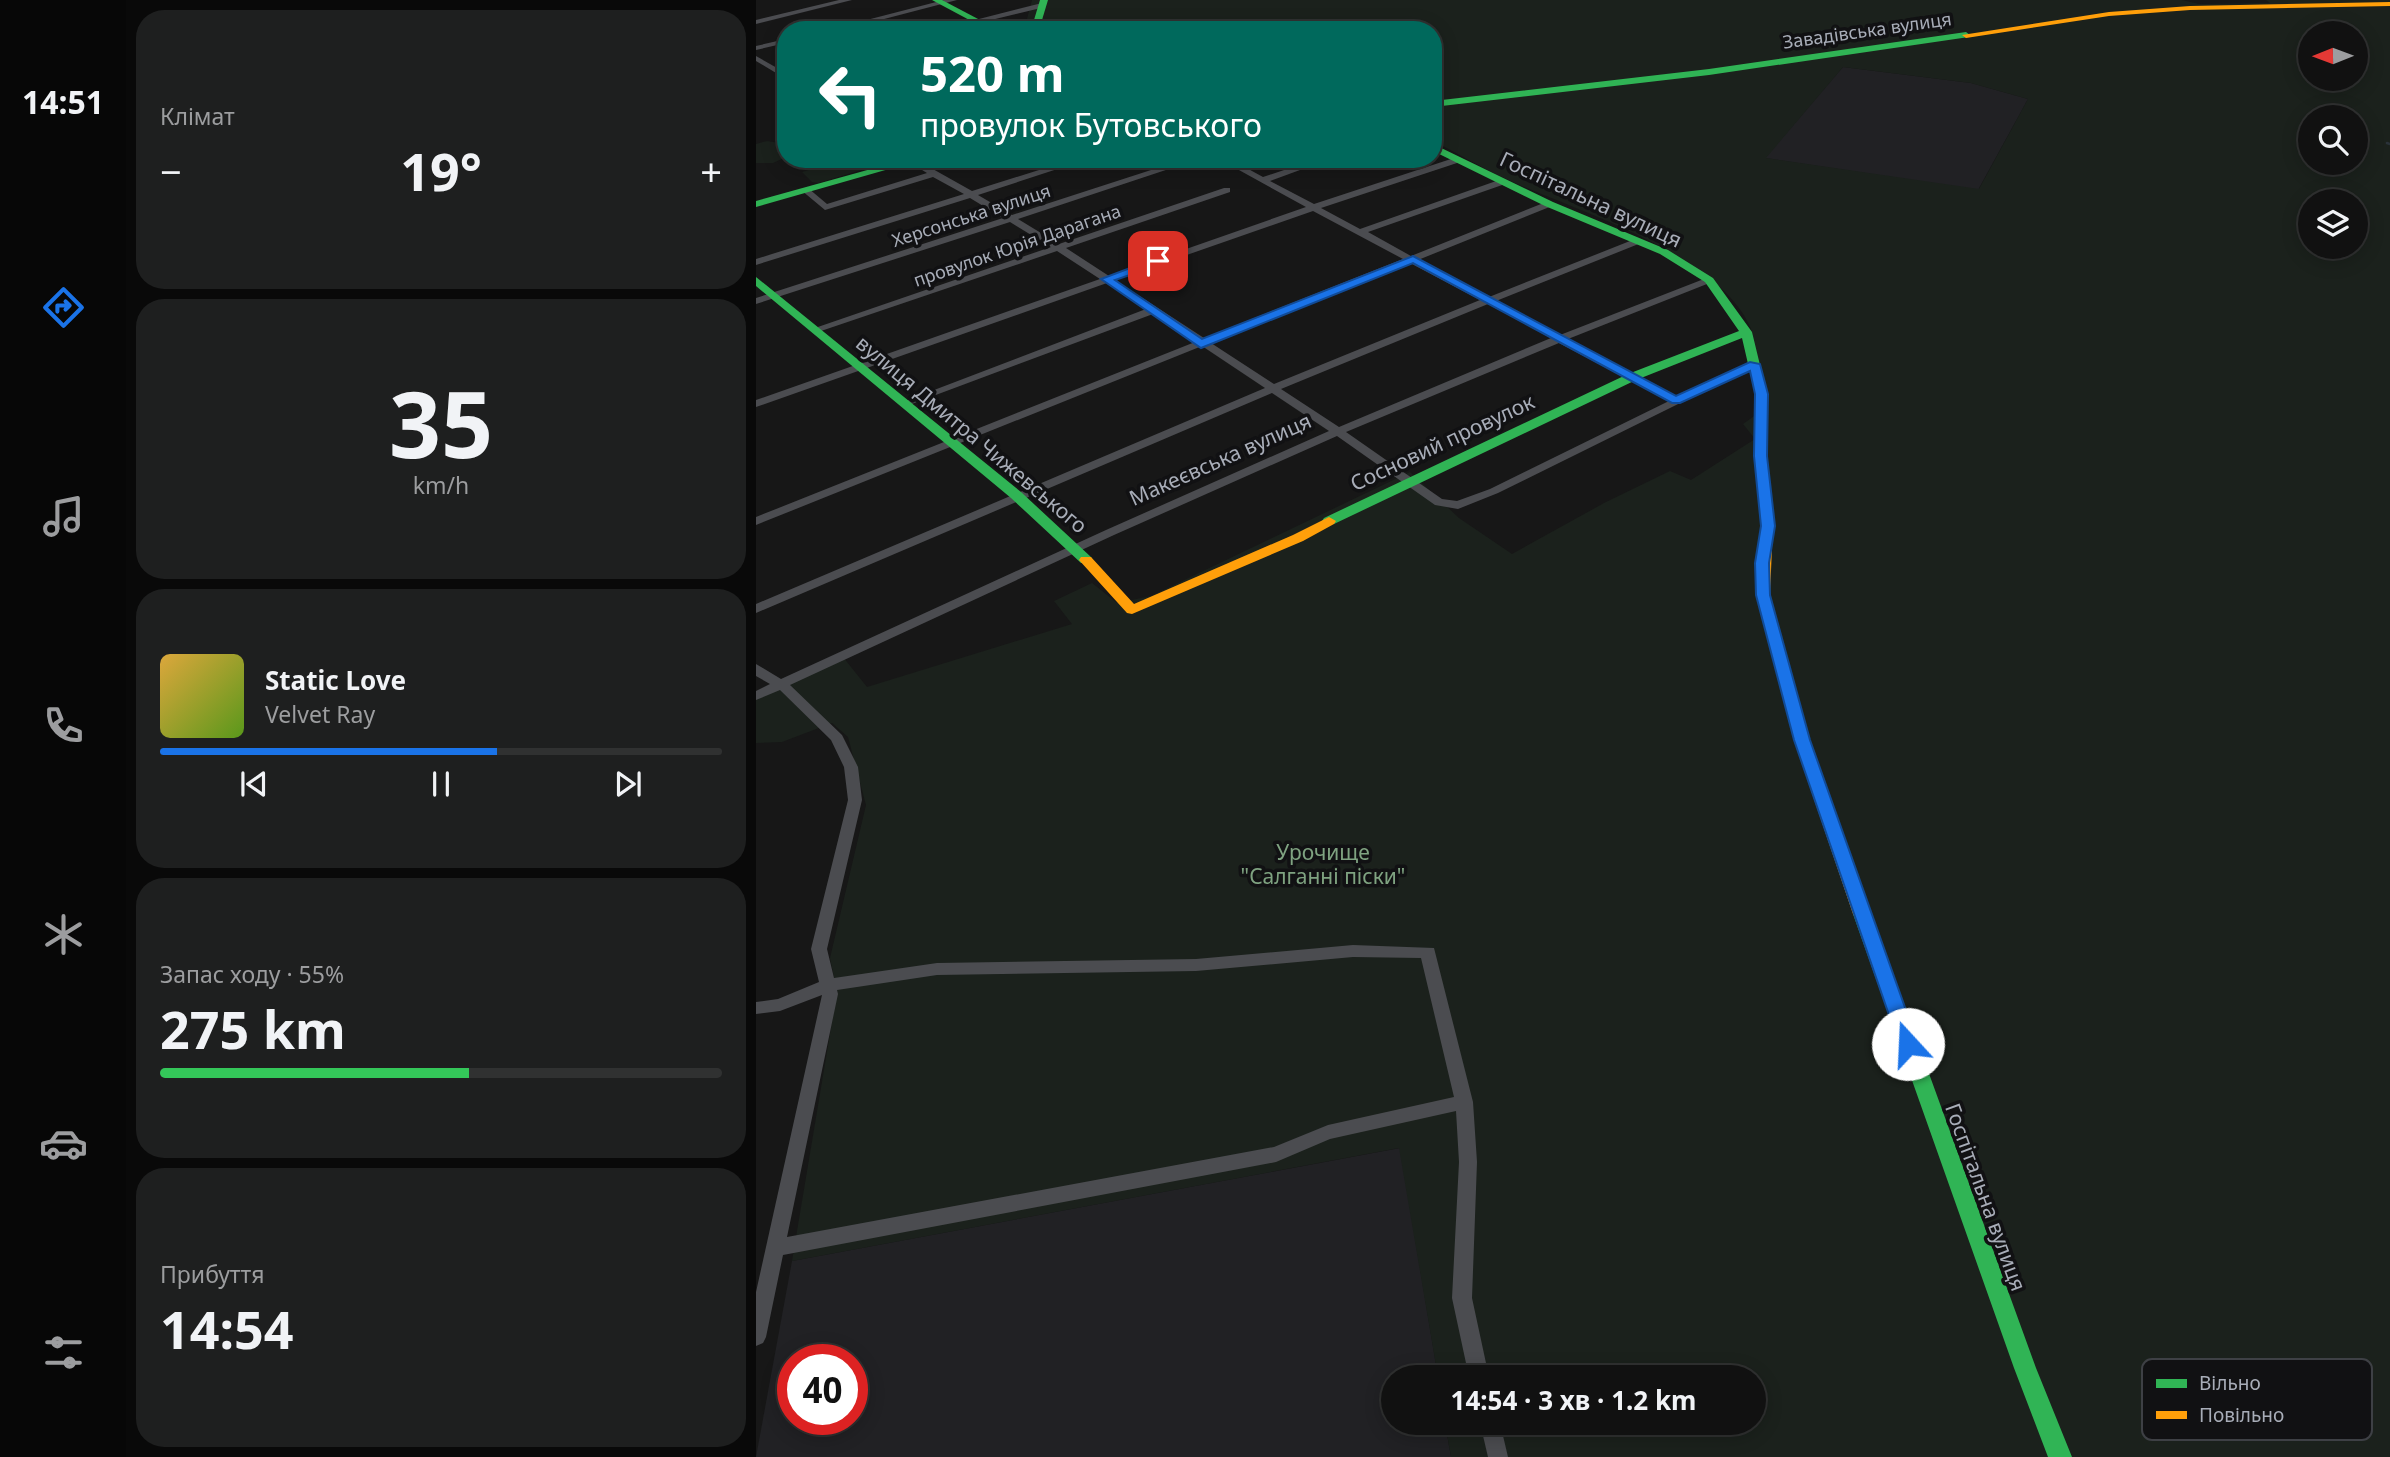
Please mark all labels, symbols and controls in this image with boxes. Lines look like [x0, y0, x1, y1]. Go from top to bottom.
street label: Завадівська вулиця [1781, 6, 1953, 54]
north arrow [2298, 21, 2368, 91]
map controls [2298, 21, 2368, 259]
text: 520 m [920, 40, 1065, 106]
icon: left [805, 49, 896, 140]
text: 14:51 [22, 80, 104, 123]
text: Клімат [160, 100, 235, 132]
text: провулок Бутовського [920, 103, 1262, 146]
button: search [2298, 105, 2368, 175]
text: 19° [400, 135, 482, 206]
text: − [160, 145, 182, 197]
text: + [700, 145, 722, 197]
street label: Госпітальна вулиця [1496, 145, 1686, 253]
street label: Херсонська вулиця [889, 178, 1053, 252]
button: layers [2298, 189, 2368, 259]
street label: провулок Юрія Дарагана [910, 198, 1124, 292]
pin [1128, 231, 1188, 291]
icon: arrive [1139, 242, 1177, 280]
icon: directions [39, 283, 88, 332]
street label: вулиця Дмитра Чижевського [850, 329, 1094, 539]
text: 35 [389, 361, 493, 485]
street label: Сосновий провулок [1345, 387, 1539, 497]
street label: Макеєвська вулиця [1125, 406, 1315, 512]
text: km/h [413, 469, 469, 501]
icon: music [39, 492, 88, 541]
text: Static Love [265, 662, 406, 698]
text: Velvet Ray [265, 698, 375, 730]
icon: phone [39, 701, 88, 750]
icon: previous [235, 765, 273, 803]
icon: pause [422, 765, 460, 803]
icon: next [609, 765, 647, 803]
park label: Урочище "Салганні піски" [1241, 838, 1405, 890]
icon: climate [39, 910, 88, 959]
text: Запас ходу · 55% [160, 958, 344, 990]
text: 275 km [160, 993, 346, 1064]
position arrow [1871, 1007, 1945, 1081]
street label: Госпітальна вулиця [1939, 1099, 2033, 1295]
icon: car [39, 1119, 88, 1168]
text: Прибуття [160, 1258, 265, 1290]
text: 14:54 [160, 1293, 294, 1364]
icon: filters [39, 1328, 88, 1377]
speed limit sign: 40 [777, 1344, 868, 1435]
legend [2142, 1359, 2372, 1440]
text: Вільно [2199, 1370, 2261, 1396]
text: 14:54 · 3 хв · 1.2 km [1451, 1382, 1696, 1418]
text: Повільно [2199, 1402, 2284, 1428]

